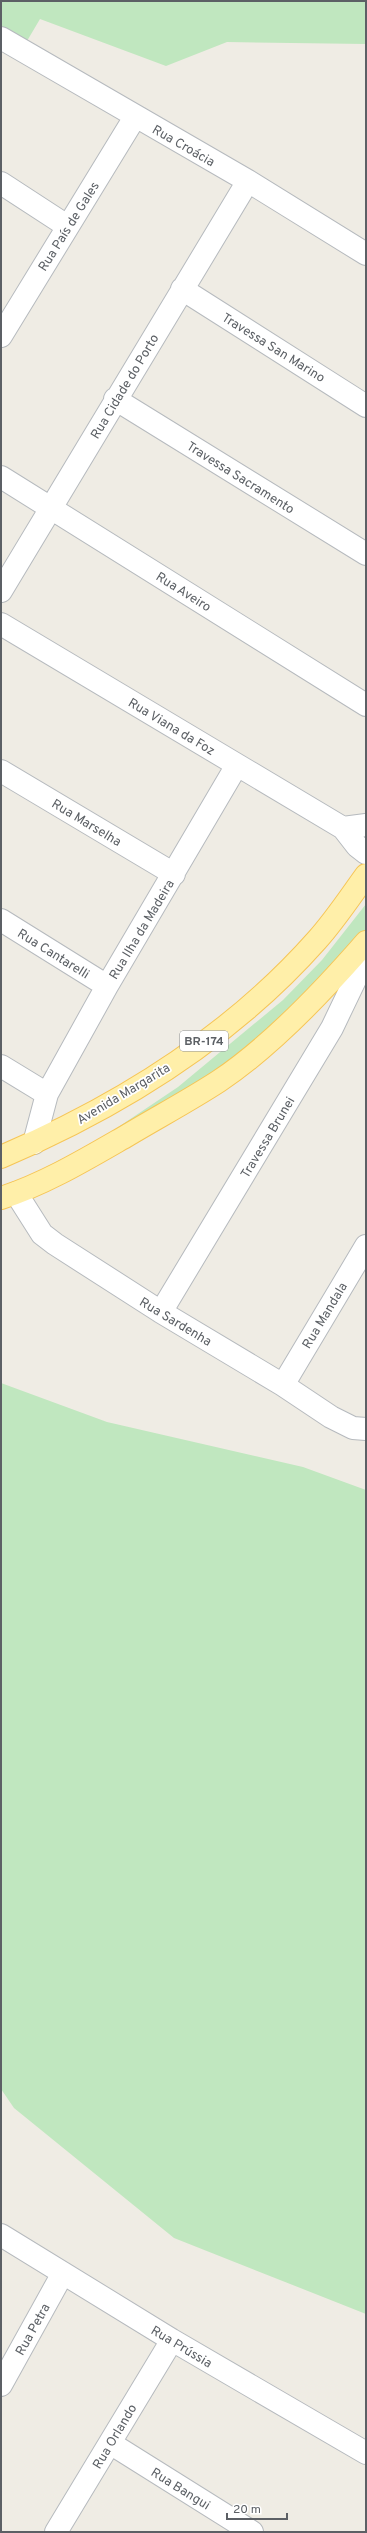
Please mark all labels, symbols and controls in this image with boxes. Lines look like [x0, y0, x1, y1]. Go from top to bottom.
street label: Rua Croácia [149, 122, 217, 171]
street label: Rua País de Gales [36, 179, 104, 275]
street label: Travessa San Marino [218, 310, 328, 387]
street label: Rua Cidade do Porto [88, 332, 163, 442]
street label: Travessa Sacramento [183, 439, 297, 518]
street label: Rua Aveiro [152, 569, 214, 616]
street label: Rua Viana da Foz [125, 696, 217, 760]
street label: Rua Marselha [48, 797, 124, 851]
street label: Rua Ilha da Madeira [107, 877, 179, 983]
street label: Rua Cantarelli [14, 926, 92, 983]
road number: BR-174 [180, 1031, 228, 1051]
street label: Avenida Margarita [75, 1061, 174, 1129]
street label: Travessa Brunei [238, 1094, 299, 1182]
street label: Rua Mandala [300, 1280, 352, 1352]
street label: Rua Sardenha [136, 1295, 214, 1350]
street label: Rua Petra [13, 2301, 55, 2359]
street label: Rua Prússia [147, 2323, 214, 2372]
street label: Rua Orlando [90, 2402, 141, 2472]
street label: Rua Bangui [147, 2465, 213, 2514]
scale bar [227, 2495, 287, 2521]
text: 20 m [233, 2502, 261, 2518]

